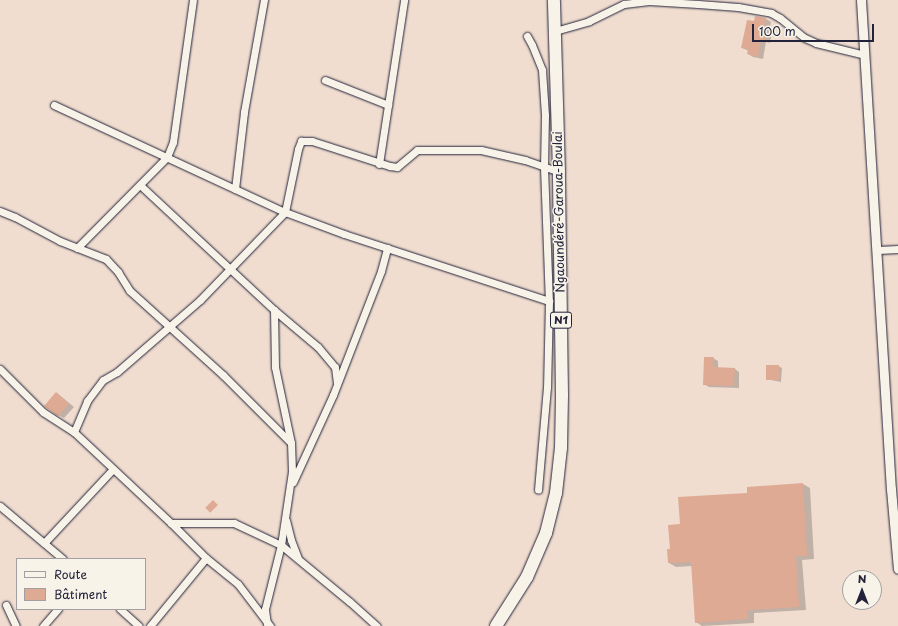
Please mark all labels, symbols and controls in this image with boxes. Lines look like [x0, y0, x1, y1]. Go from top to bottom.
scale bar [754, 16, 876, 42]
text: 100 m [759, 22, 796, 40]
street label: Ngaoundéré-Garoua-Boulai [550, 131, 568, 293]
road number: N1 [550, 311, 572, 329]
legend [16, 558, 146, 610]
text: Route [54, 565, 87, 583]
north arrow [842, 570, 882, 610]
text: N [858, 570, 866, 587]
text: Bâtiment [54, 585, 107, 603]

